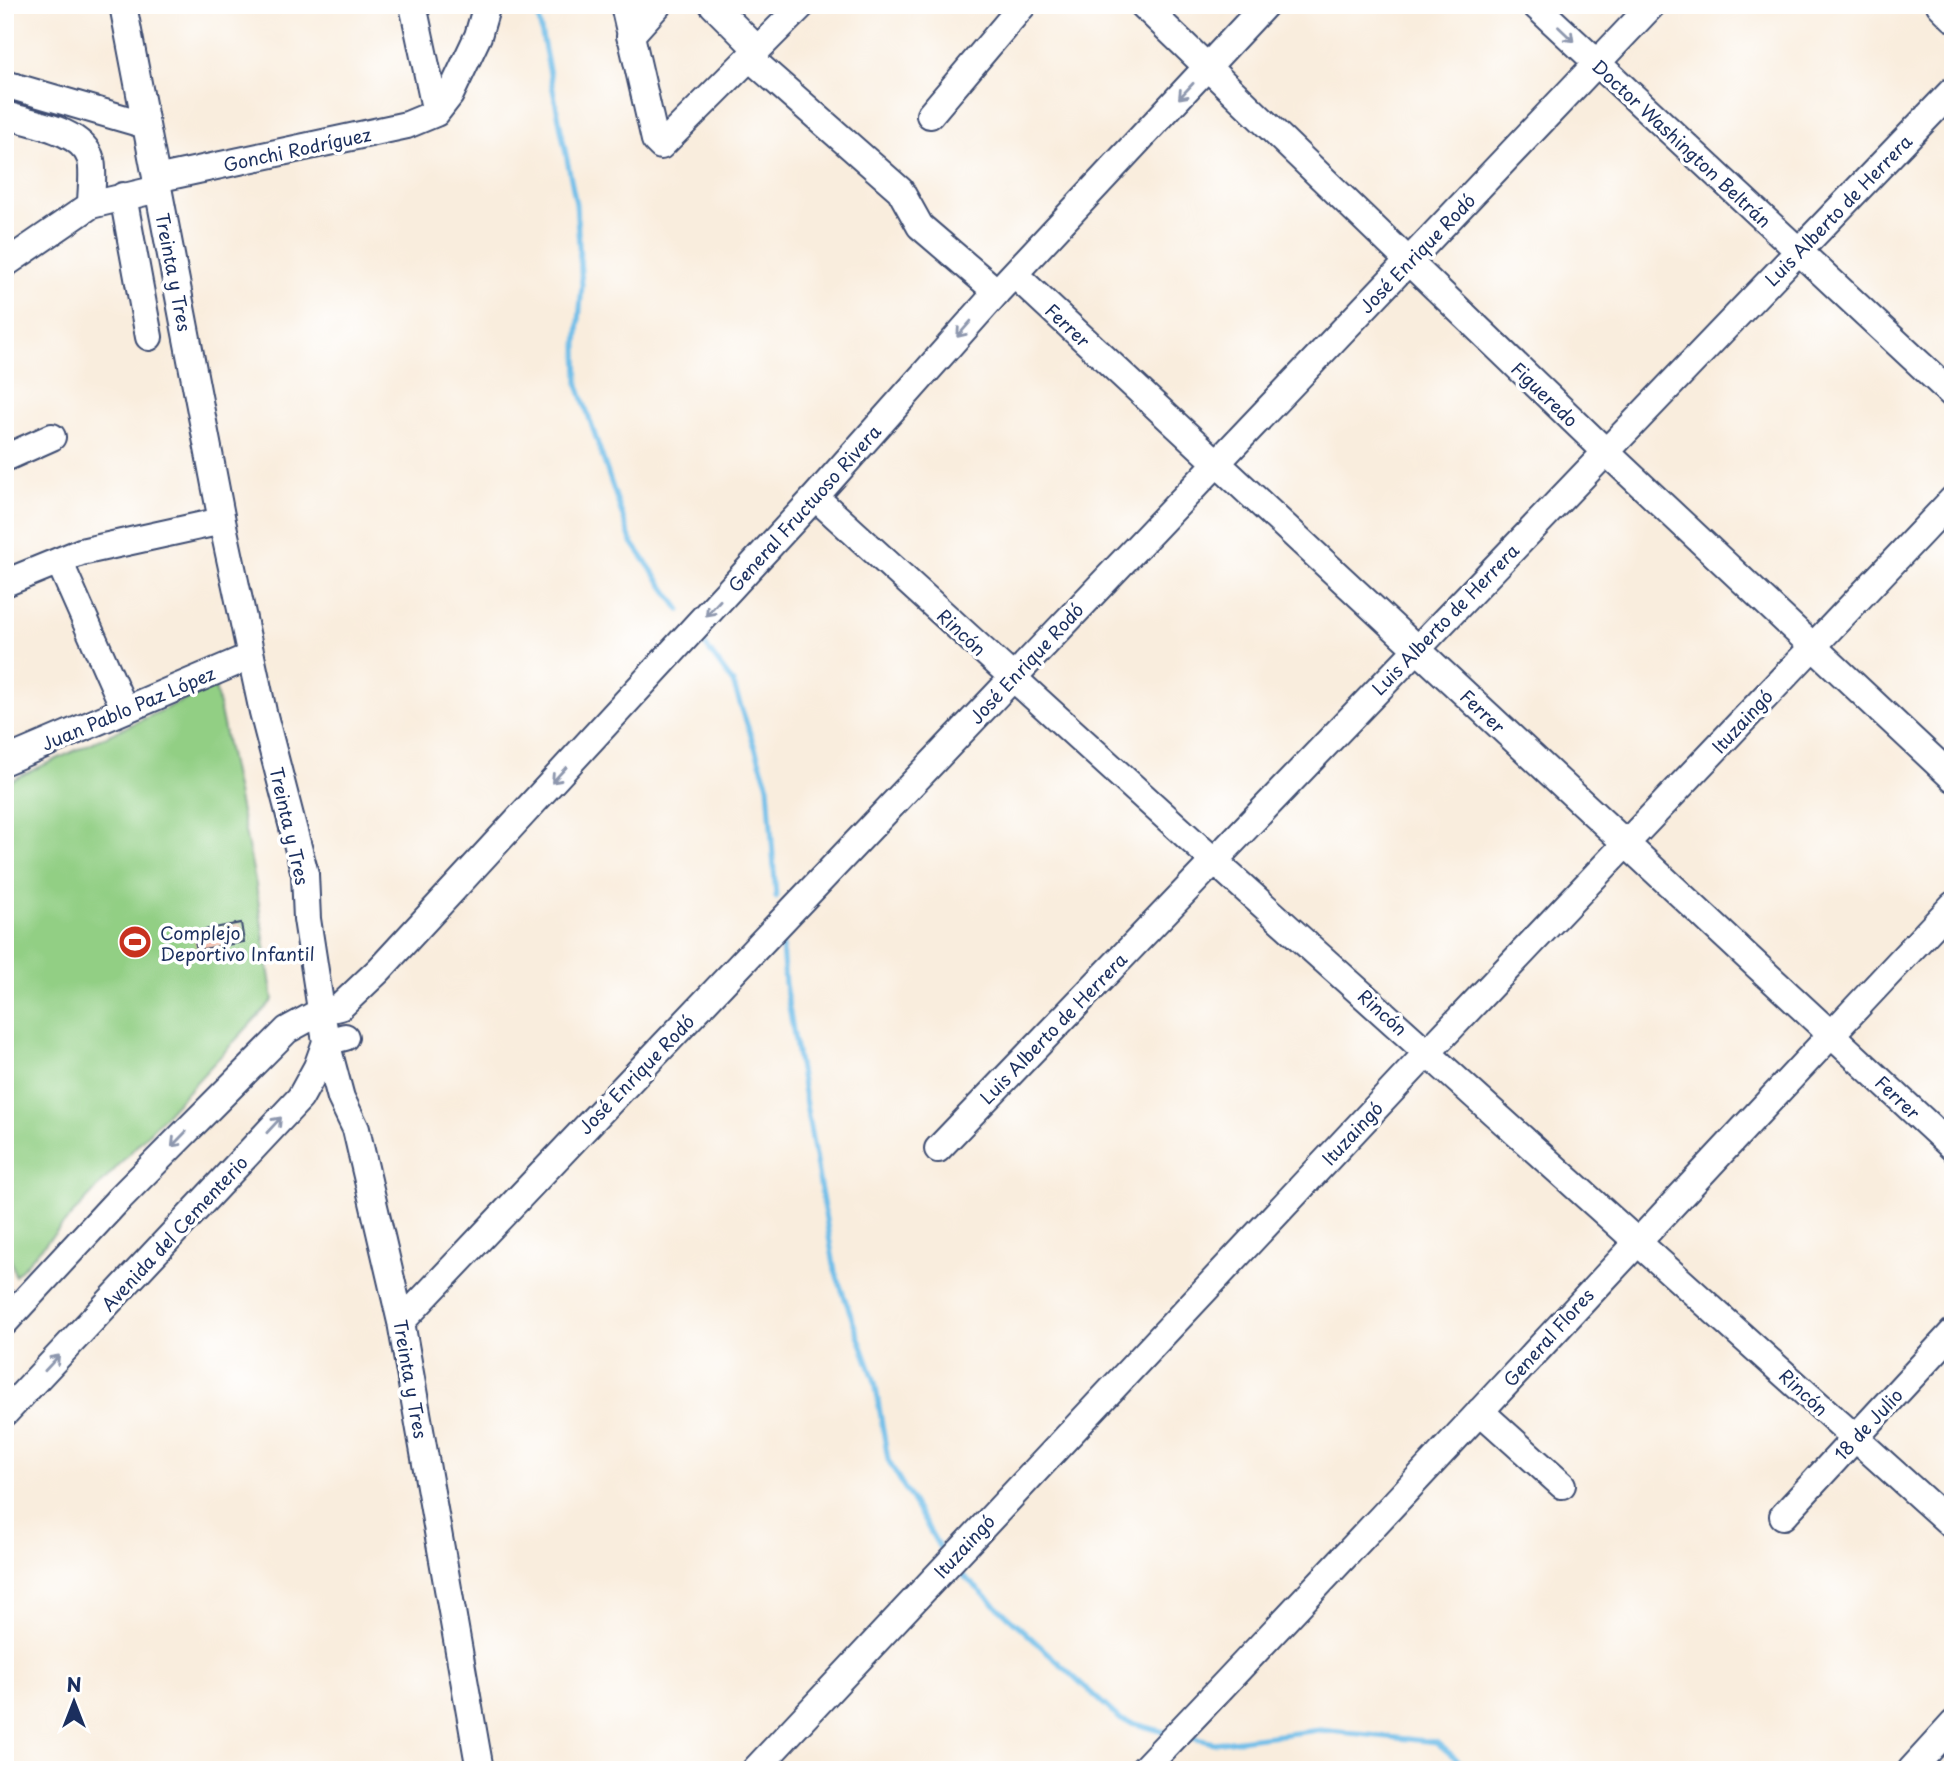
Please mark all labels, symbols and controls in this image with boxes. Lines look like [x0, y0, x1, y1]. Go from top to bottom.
one-way arrow [1557, 26, 1574, 43]
street label: Doctor Washington Beltrán [1586, 53, 1778, 233]
one-way arrow [1178, 82, 1195, 100]
street label: Gonchi Rodríguez [221, 120, 374, 178]
street label: Luis Alberto de Herrera [1758, 128, 1918, 292]
street label: José Enrique Rodó [1353, 187, 1481, 319]
street label: Treinta y Tres [149, 210, 199, 334]
street label: Ferrer [1039, 297, 1097, 354]
one-way arrow [956, 320, 972, 338]
street label: Figueredo [1505, 355, 1585, 433]
street label: General Fructuoso Rivera [721, 418, 887, 598]
street label: Luis Alberto de Herrera [1365, 537, 1525, 701]
street label: José Enrique Rodó [963, 596, 1089, 730]
one-way arrow [705, 599, 722, 616]
street label: Rincón [931, 602, 993, 662]
street label: Juan Pablo Paz López [37, 659, 219, 757]
street label: Ferrer [1454, 683, 1512, 740]
street label: Ituzaingó [1705, 683, 1779, 759]
street label: Treinta y Tres [263, 764, 317, 888]
one-way arrow [551, 766, 567, 784]
place label: Complejo Deportivo Infantil [160, 919, 315, 967]
sports icon: Complejo Deportivo Infantil [116, 923, 154, 961]
street label: Luis Alberto de Herrera [973, 946, 1133, 1110]
street label: Rincón [1352, 982, 1414, 1042]
street label: José Enrique Rodó [572, 1008, 700, 1140]
street label: Ferrer [1869, 1069, 1927, 1126]
street label: Ituzaingó [1315, 1095, 1389, 1171]
one-way arrow [266, 1117, 283, 1134]
one-way arrow [170, 1130, 187, 1147]
street label: Avenida del Cementerio [95, 1149, 253, 1317]
street label: General Flores [1496, 1282, 1600, 1392]
street label: Treinta y Tres [387, 1317, 435, 1441]
one-way arrow [44, 1354, 60, 1372]
street label: Rincón [1773, 1362, 1835, 1422]
street label: 18 de Julio [1827, 1382, 1909, 1466]
street label: Ituzaingó [927, 1508, 1001, 1584]
north arrow [38, 1666, 108, 1736]
text: N [66, 1670, 82, 1698]

